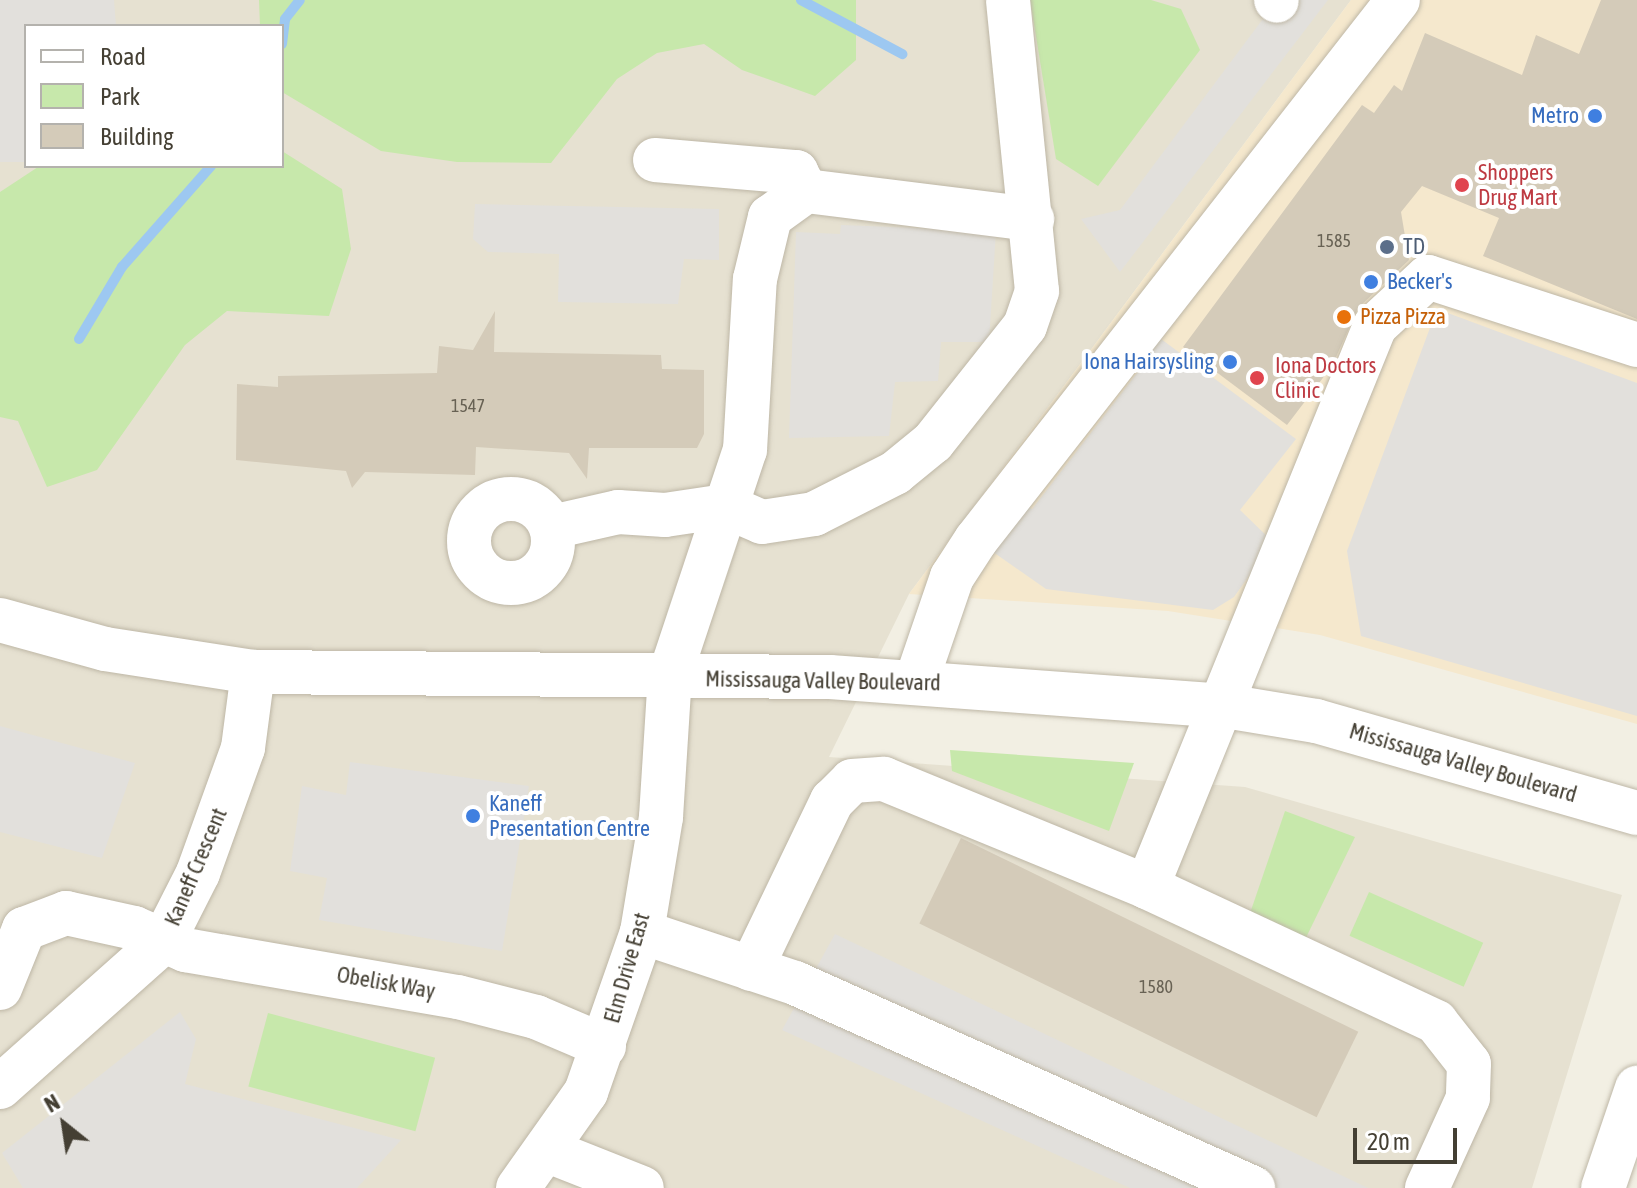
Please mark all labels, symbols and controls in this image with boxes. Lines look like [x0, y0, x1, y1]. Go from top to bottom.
legend [24, 24, 284, 168]
text: Road [100, 43, 146, 70]
text: Park [100, 83, 140, 110]
place label: Metro [1531, 103, 1579, 129]
marker: Metro [1586, 107, 1604, 125]
text: Building [100, 123, 173, 150]
place label: Shoppers Drug Mart [1478, 159, 1557, 210]
marker: Shoppers Drug Mart [1453, 176, 1471, 194]
house number: 1585 [1317, 230, 1351, 252]
place label: TD [1403, 234, 1425, 260]
marker: TD [1378, 238, 1396, 256]
place label: Becker's [1387, 269, 1453, 295]
marker: Becker's [1362, 273, 1380, 291]
place label: Pizza Pizza [1360, 304, 1446, 330]
marker: Pizza Pizza [1335, 308, 1353, 326]
place label: Iona Hairsysling [1084, 349, 1214, 375]
place label: Iona Doctors Clinic [1275, 352, 1376, 404]
marker: Iona Hairsysling [1221, 353, 1239, 371]
marker: Iona Doctors Clinic [1246, 367, 1268, 389]
house number: 1547 [451, 395, 485, 417]
street label: Mississauga Valley Boulevard [705, 666, 941, 696]
street label: Mississauga Valley Boulevard [1346, 718, 1580, 808]
place label: Kaneff Presentation Centre [489, 790, 650, 842]
street label: Kaneff Crescent [159, 804, 233, 930]
marker: Kaneff Presentation Centre [464, 807, 482, 825]
street label: Elm Drive East [599, 910, 655, 1026]
street label: Obelisk Way [335, 961, 437, 1005]
house number: 1580 [1139, 976, 1173, 998]
north arrow [24, 1084, 104, 1164]
text: N [40, 1089, 64, 1118]
scale bar [1357, 1112, 1461, 1162]
text: 20 m [1367, 1128, 1410, 1155]

